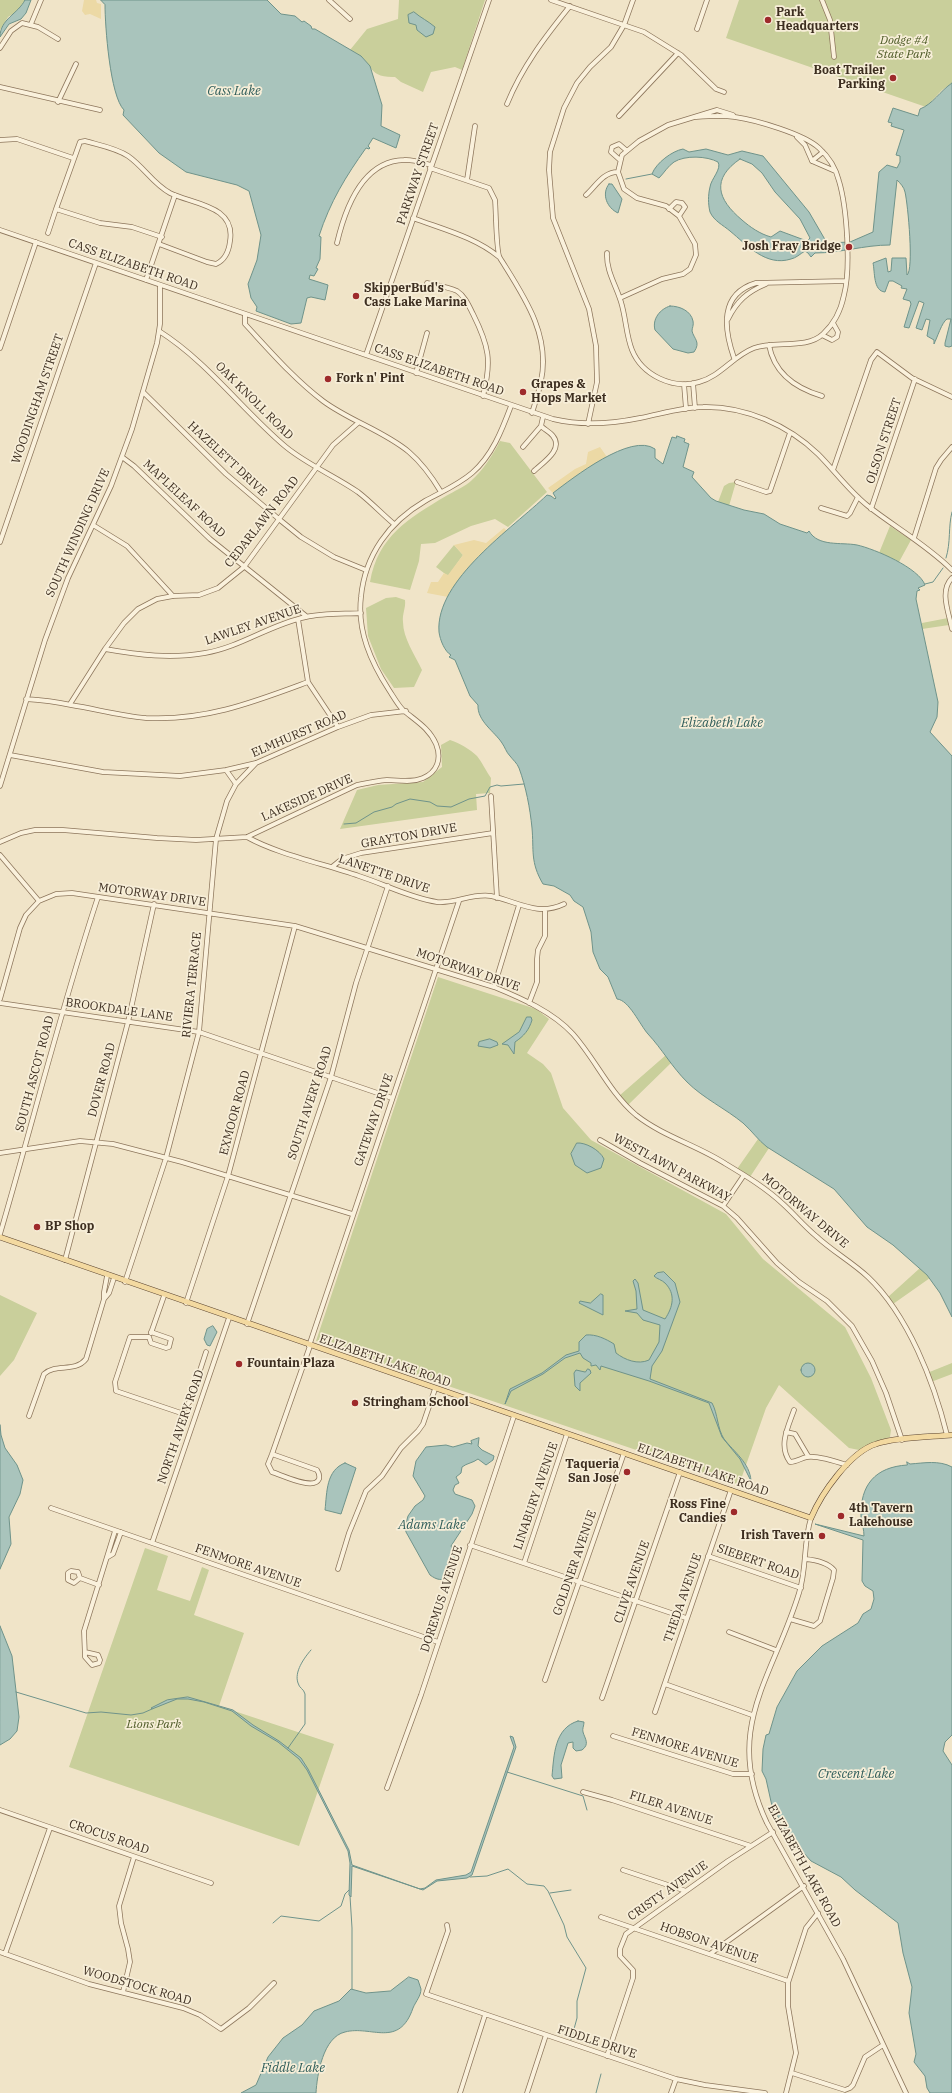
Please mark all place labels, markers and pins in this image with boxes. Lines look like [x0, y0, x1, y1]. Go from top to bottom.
place label: Park Headquarters [776, 6, 859, 34]
marker: Park Headquarters [763, 15, 773, 25]
place label: Boat Trailer Parking [814, 64, 885, 92]
marker: Boat Trailer Parking [888, 73, 898, 83]
place label: Josh Fray Bridge [742, 240, 841, 254]
marker: Josh Fray Bridge [844, 242, 854, 252]
place label: SkipperBud's Cass Lake Marina [364, 282, 467, 310]
marker: SkipperBud's Cass Lake Marina [351, 291, 361, 301]
place label: Fork n' Pint [336, 372, 404, 386]
marker: Fork n' Pint [323, 374, 333, 384]
place label: Grapes & Hops Market [531, 378, 606, 406]
marker: Grapes & Hops Market [518, 387, 528, 397]
place label: BP Shop [45, 1220, 94, 1234]
marker: BP Shop [32, 1222, 42, 1232]
place label: Fountain Plaza [247, 1357, 335, 1371]
marker: Fountain Plaza [234, 1359, 244, 1369]
place label: Stringham School [363, 1396, 469, 1410]
marker: Stringham School [350, 1398, 360, 1408]
place label: Taqueria San Jose [565, 1458, 619, 1486]
marker: Taqueria San Jose [622, 1467, 632, 1477]
place label: Ross Fine Candies [669, 1498, 726, 1526]
place label: 4th Tavern Lakehouse [849, 1502, 913, 1530]
marker: Ross Fine Candies [729, 1507, 739, 1517]
marker: 4th Tavern Lakehouse [836, 1511, 846, 1521]
place label: Irish Tavern [741, 1529, 814, 1543]
marker: Irish Tavern [817, 1531, 827, 1541]

